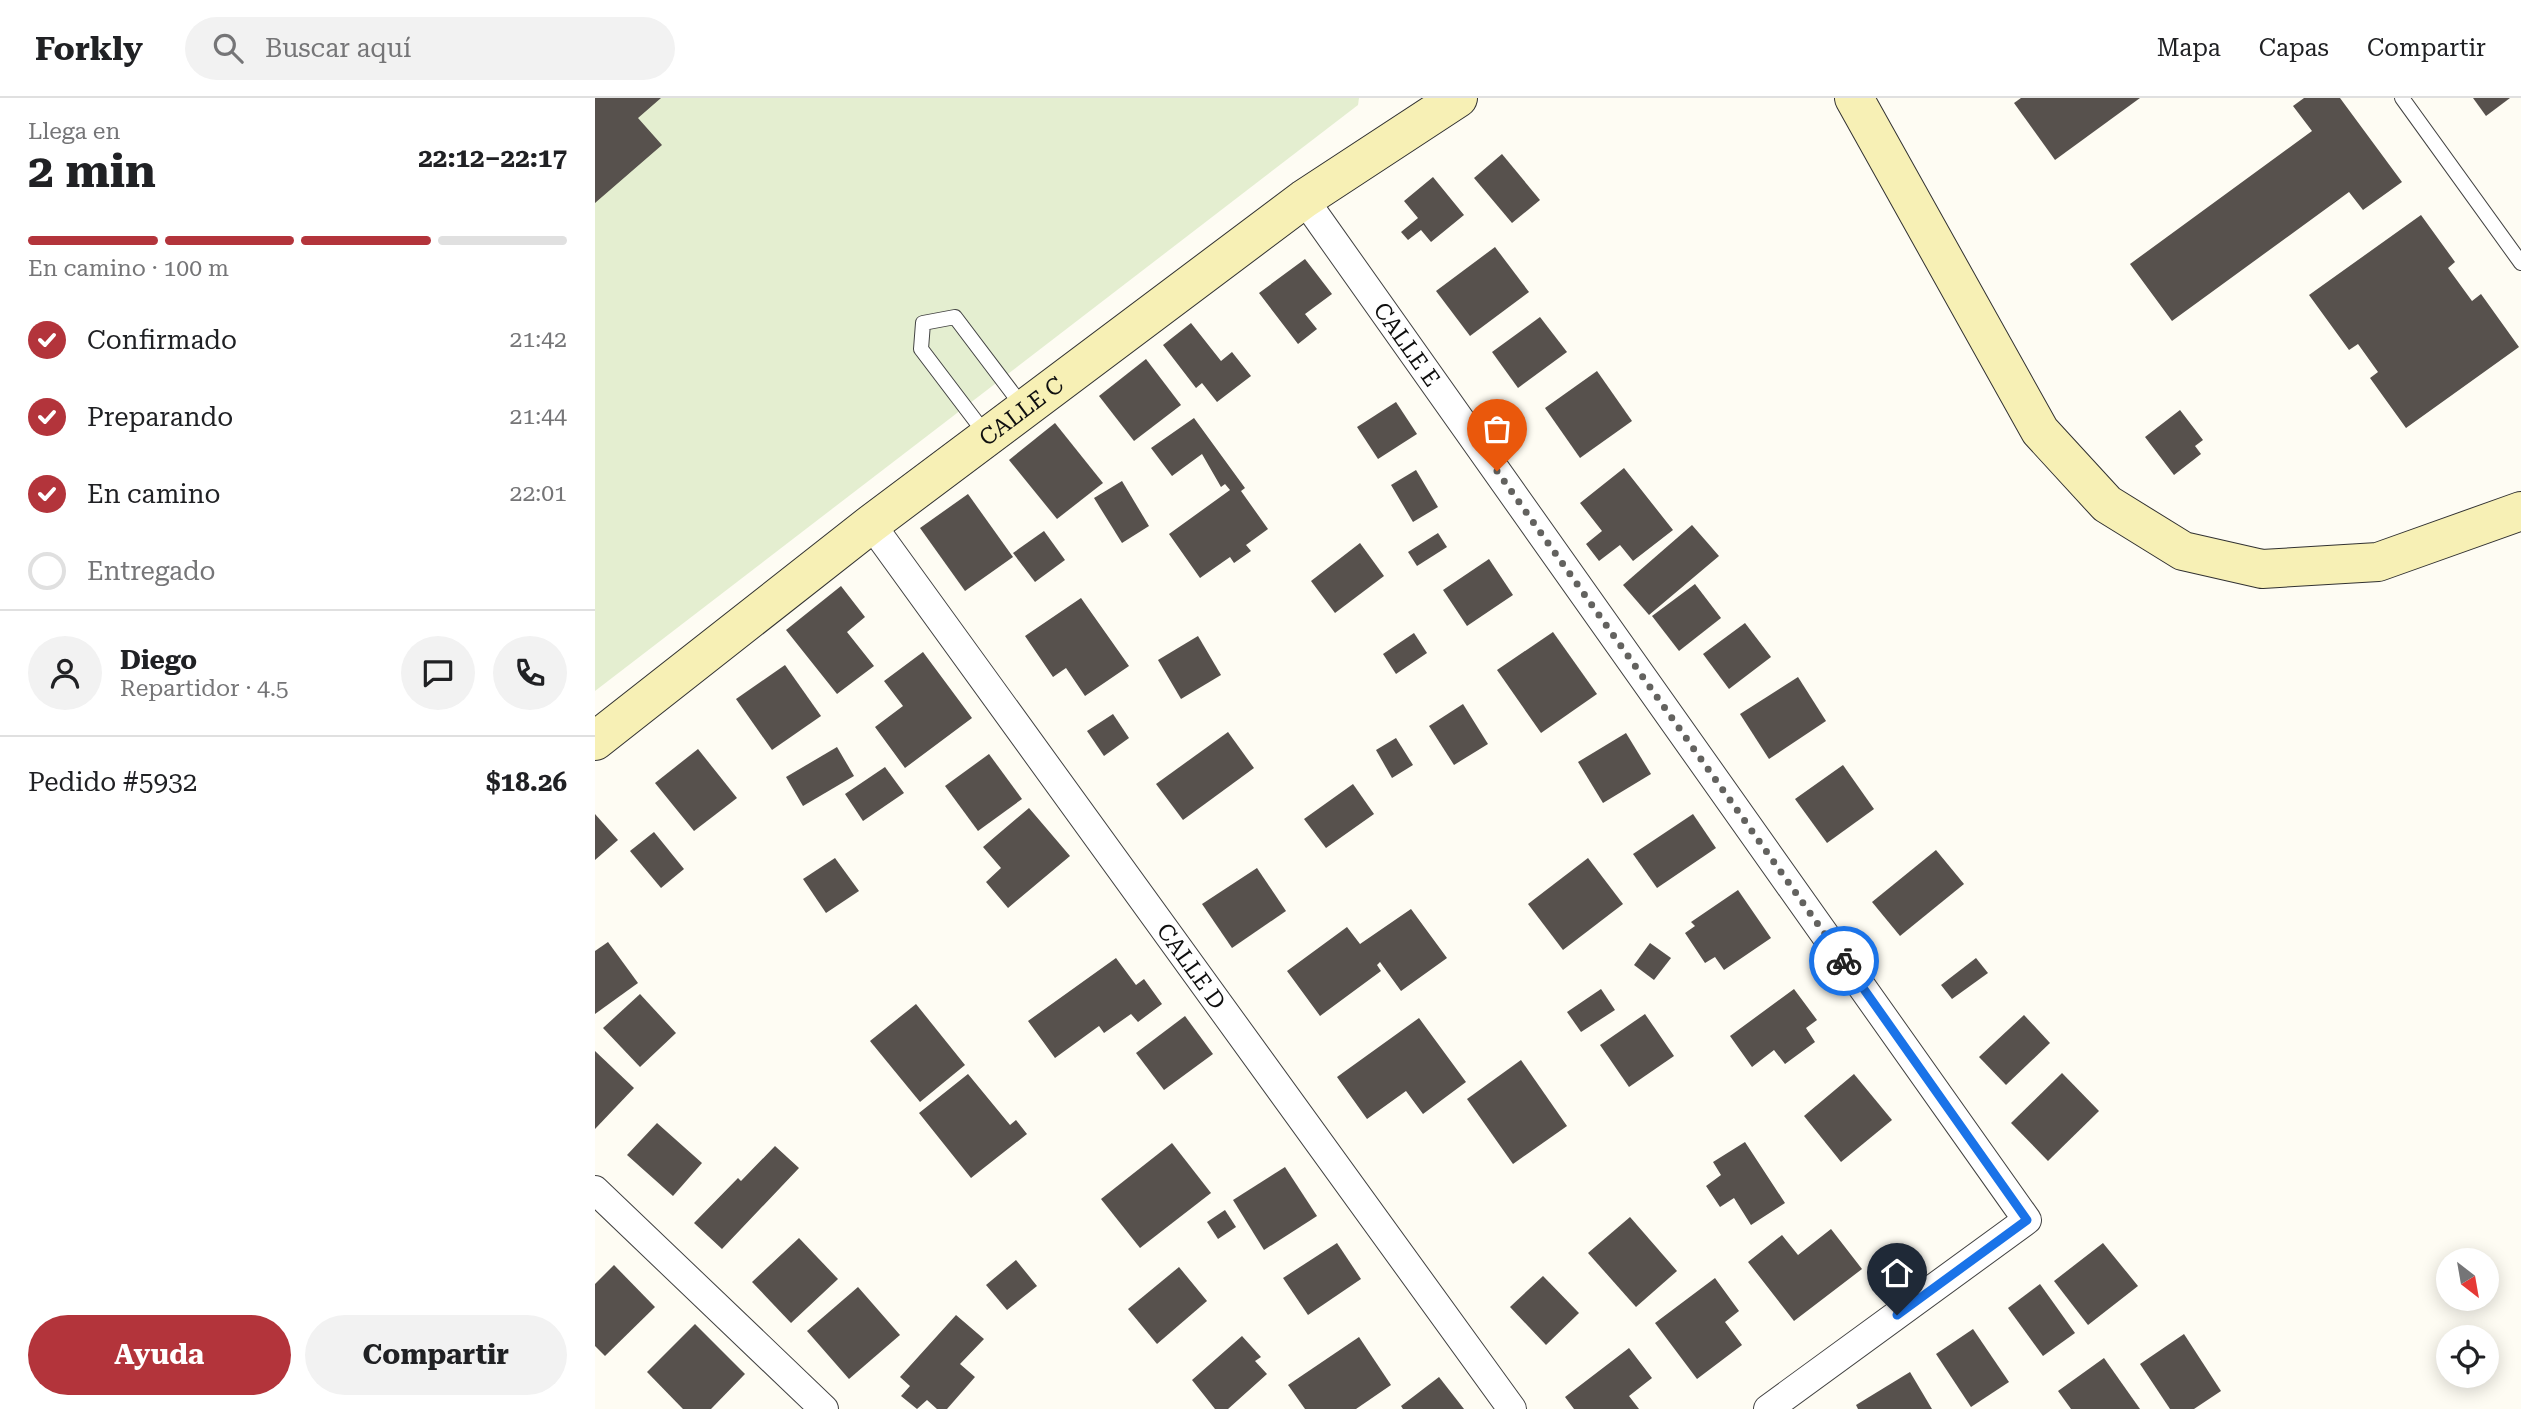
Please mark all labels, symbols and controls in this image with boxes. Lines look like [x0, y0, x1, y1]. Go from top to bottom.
search box [185, 17, 675, 80]
text: Forkly [35, 29, 143, 68]
icon: search [209, 29, 247, 67]
text: Buscar aquí [265, 33, 411, 63]
text: Mapa [2157, 34, 2221, 62]
text: Capas [2259, 34, 2329, 62]
text: Compartir [2367, 34, 2486, 62]
text: Llega en [28, 118, 120, 145]
text: 22:12–22:17 [418, 143, 567, 173]
text: 2 min [28, 144, 156, 198]
text: En camino · 100 m [28, 255, 229, 282]
street label: CALLE E [1368, 297, 1445, 392]
icon: check [28, 321, 66, 359]
text: Confirmado [87, 325, 237, 355]
text: 21:42 [510, 326, 567, 353]
street label: CALLE C [974, 371, 1069, 452]
icon: check [28, 398, 66, 436]
pin [1467, 399, 1527, 471]
text: Preparando [87, 402, 233, 432]
text: 21:44 [510, 403, 567, 430]
icon: bag [1478, 410, 1516, 448]
icon: check [28, 475, 66, 513]
text: En camino [87, 479, 220, 509]
text: 22:01 [510, 480, 567, 507]
text: Entregado [87, 556, 216, 586]
button: person [28, 636, 102, 710]
button: chat [401, 636, 475, 710]
button: phone [493, 636, 567, 710]
text: Diego [120, 645, 197, 675]
text: Repartidor · 4.5 [120, 675, 289, 702]
text: Pedido #5932 [28, 767, 197, 797]
text: $18.26 [486, 767, 567, 797]
street label: CALLE D [1151, 918, 1231, 1015]
courier [1809, 926, 1879, 996]
icon: bike [1825, 942, 1863, 980]
pin [1867, 1243, 1927, 1315]
north arrow [2436, 1248, 2499, 1311]
map controls [2436, 1248, 2499, 1388]
icon: home [1878, 1254, 1916, 1292]
button: Ayuda [28, 1315, 291, 1395]
button: Compartir [305, 1315, 567, 1395]
button: locate [2436, 1325, 2499, 1388]

